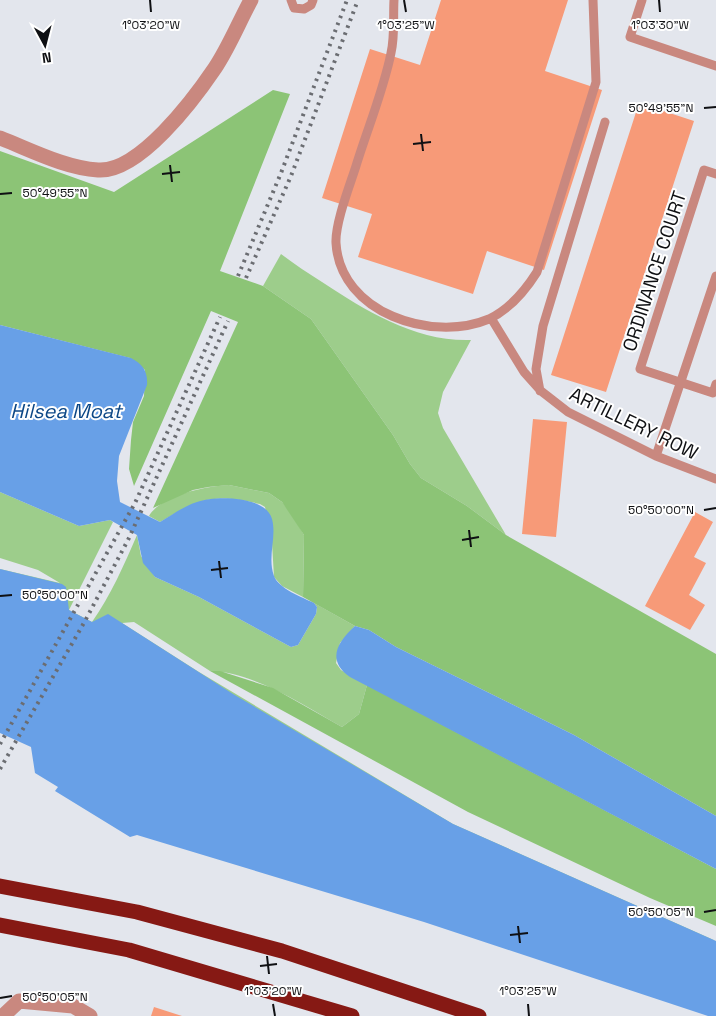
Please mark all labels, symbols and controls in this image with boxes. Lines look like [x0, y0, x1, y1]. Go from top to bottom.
text: 1°03'20"W [122, 17, 181, 33]
text: 1°03'25"W [377, 17, 435, 33]
text: 1°03'30"W [631, 17, 690, 33]
north arrow [20, 20, 70, 70]
text: N [41, 48, 52, 67]
text: 50°49'55"N [629, 100, 693, 116]
text: 50°49'55"N [23, 185, 87, 201]
street label: ORDINANCE COURT [617, 188, 692, 355]
street label: ARTILLERY ROW [565, 381, 702, 465]
water label: Hilsea Moat [10, 398, 124, 424]
text: 50°50'00"N [628, 502, 694, 518]
text: 50°50'00"N [22, 587, 88, 603]
text: 50°50'05"N [628, 904, 694, 920]
text: 1°03'20"W [244, 983, 303, 999]
text: 1°03'25"W [499, 983, 557, 999]
text: 50°50'05"N [22, 989, 88, 1005]

